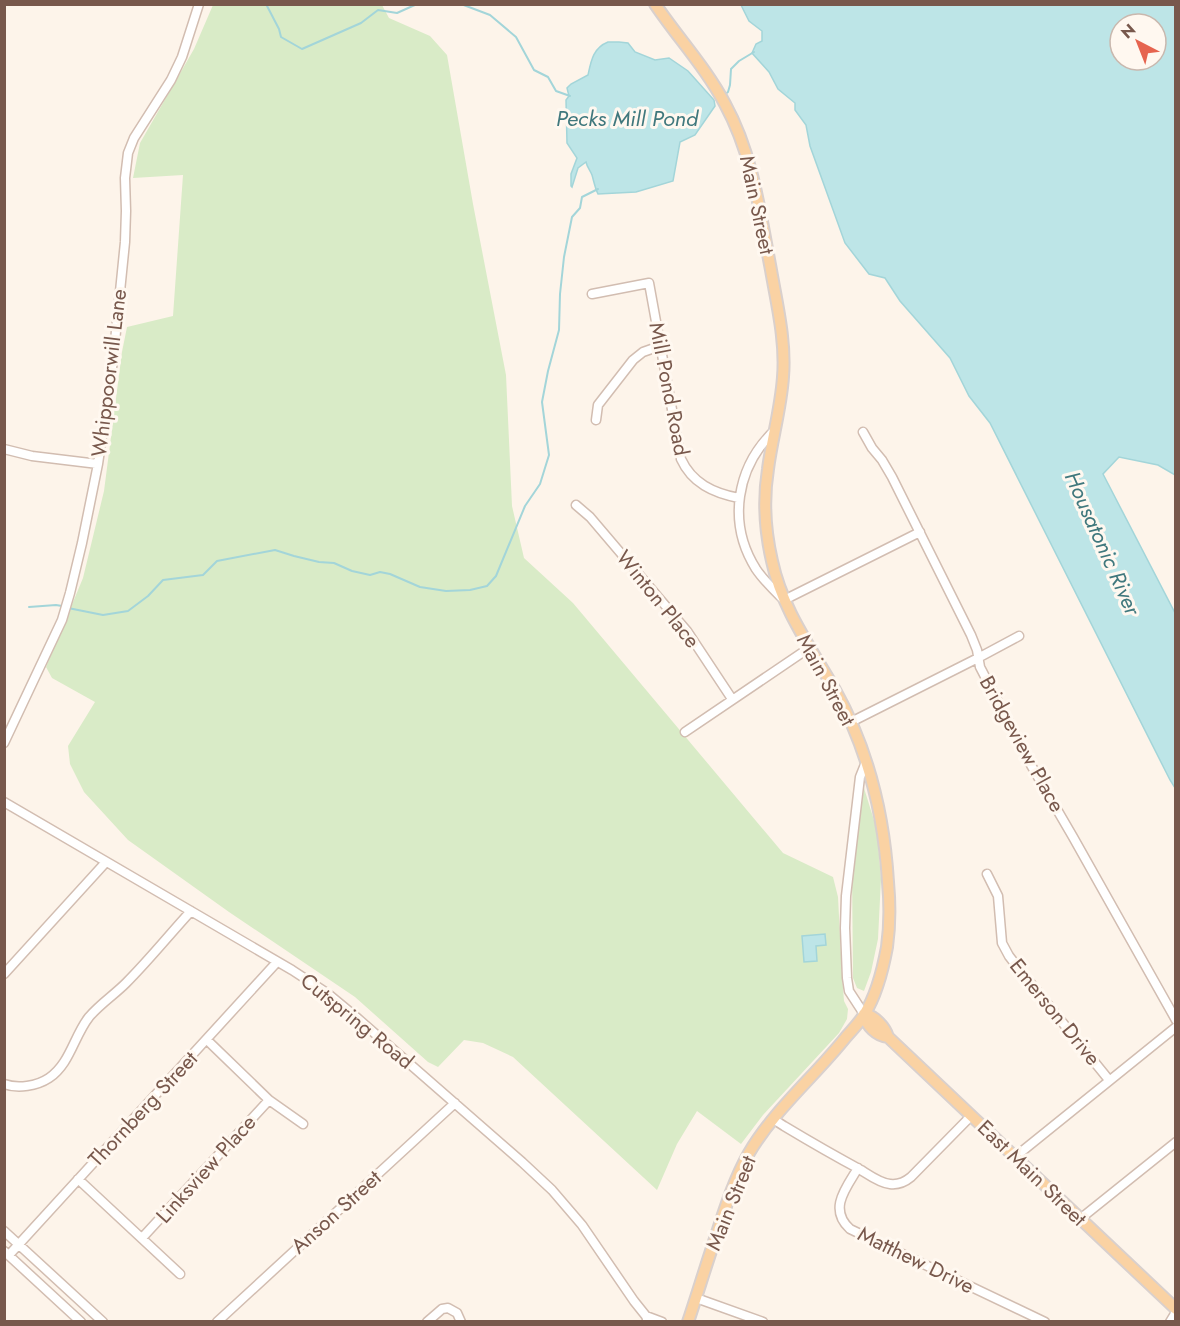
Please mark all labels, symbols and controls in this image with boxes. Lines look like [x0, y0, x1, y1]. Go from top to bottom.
north arrow [1108, 12, 1168, 72]
text: N [1116, 18, 1141, 44]
water label: Pecks Mill Pond [556, 102, 700, 134]
street label: Main Street [732, 153, 782, 257]
street label: Whippoorwill Lane [84, 287, 134, 459]
street label: Mill Pond Road [641, 320, 697, 458]
water label: Housatonic River [1057, 466, 1150, 621]
street label: Winton Place [609, 544, 707, 655]
street label: Main Street [789, 629, 863, 731]
street label: Bridgeview Place [972, 670, 1072, 818]
street label: Emerson Drive [1002, 952, 1108, 1072]
street label: Cutspring Road [294, 966, 420, 1076]
street label: Thornberg Street [81, 1044, 205, 1174]
street label: Linksview Place [149, 1108, 263, 1230]
street label: East Main Street [971, 1113, 1093, 1233]
street label: Main Street [698, 1151, 764, 1255]
street label: Anson Street [284, 1163, 388, 1261]
street label: Matthew Drive [853, 1219, 979, 1301]

